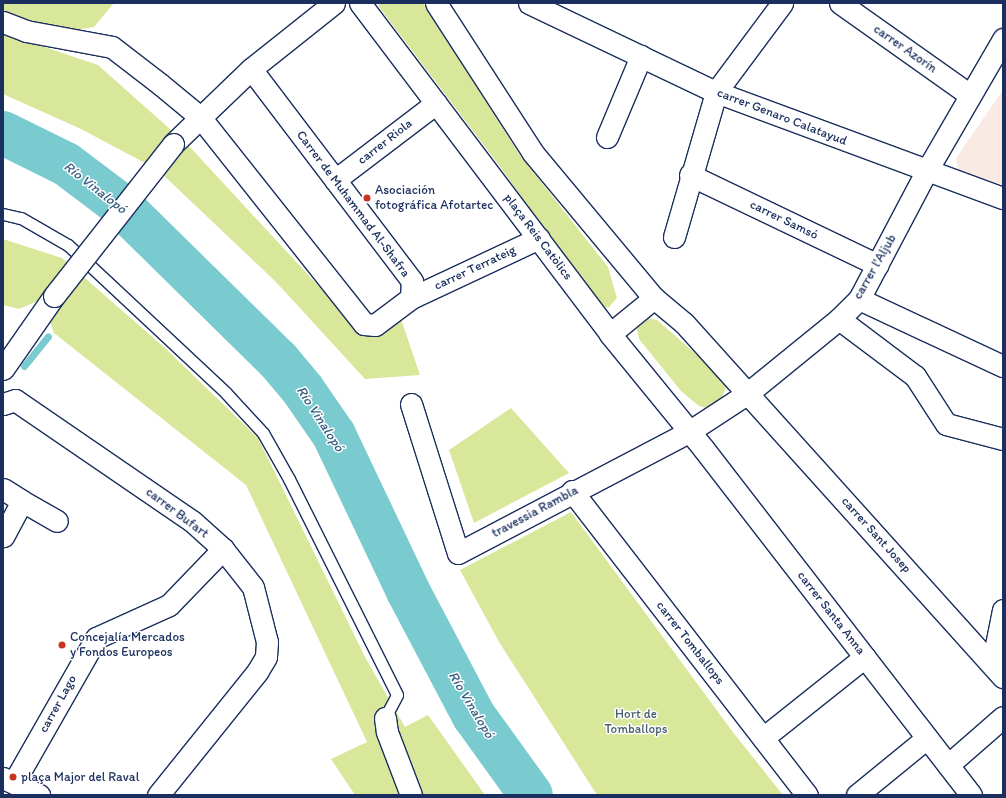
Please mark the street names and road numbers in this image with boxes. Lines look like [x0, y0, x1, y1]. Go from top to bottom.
street label: carrer Azorín [870, 21, 940, 77]
street label: carrer Genaro Calatayud [715, 85, 849, 149]
street label: carrer Riola [354, 116, 416, 168]
street label: Carrer de Muhammad Al-Shafra [293, 128, 413, 280]
street label: plaça Reis Catòlics [500, 191, 576, 283]
street label: carrer Samsó [747, 197, 821, 243]
street label: carrer l'Aljub [850, 232, 900, 302]
street label: carrer Terrateig [432, 243, 518, 293]
street label: travessia Rambla [489, 483, 581, 541]
street label: carrer Bufart [143, 485, 211, 541]
street label: carrer Sant Josep [838, 494, 914, 576]
street label: carrer Santa Anna [793, 568, 869, 658]
street label: carrer Tomballops [653, 599, 727, 687]
street label: carrer Lago [36, 672, 80, 736]

